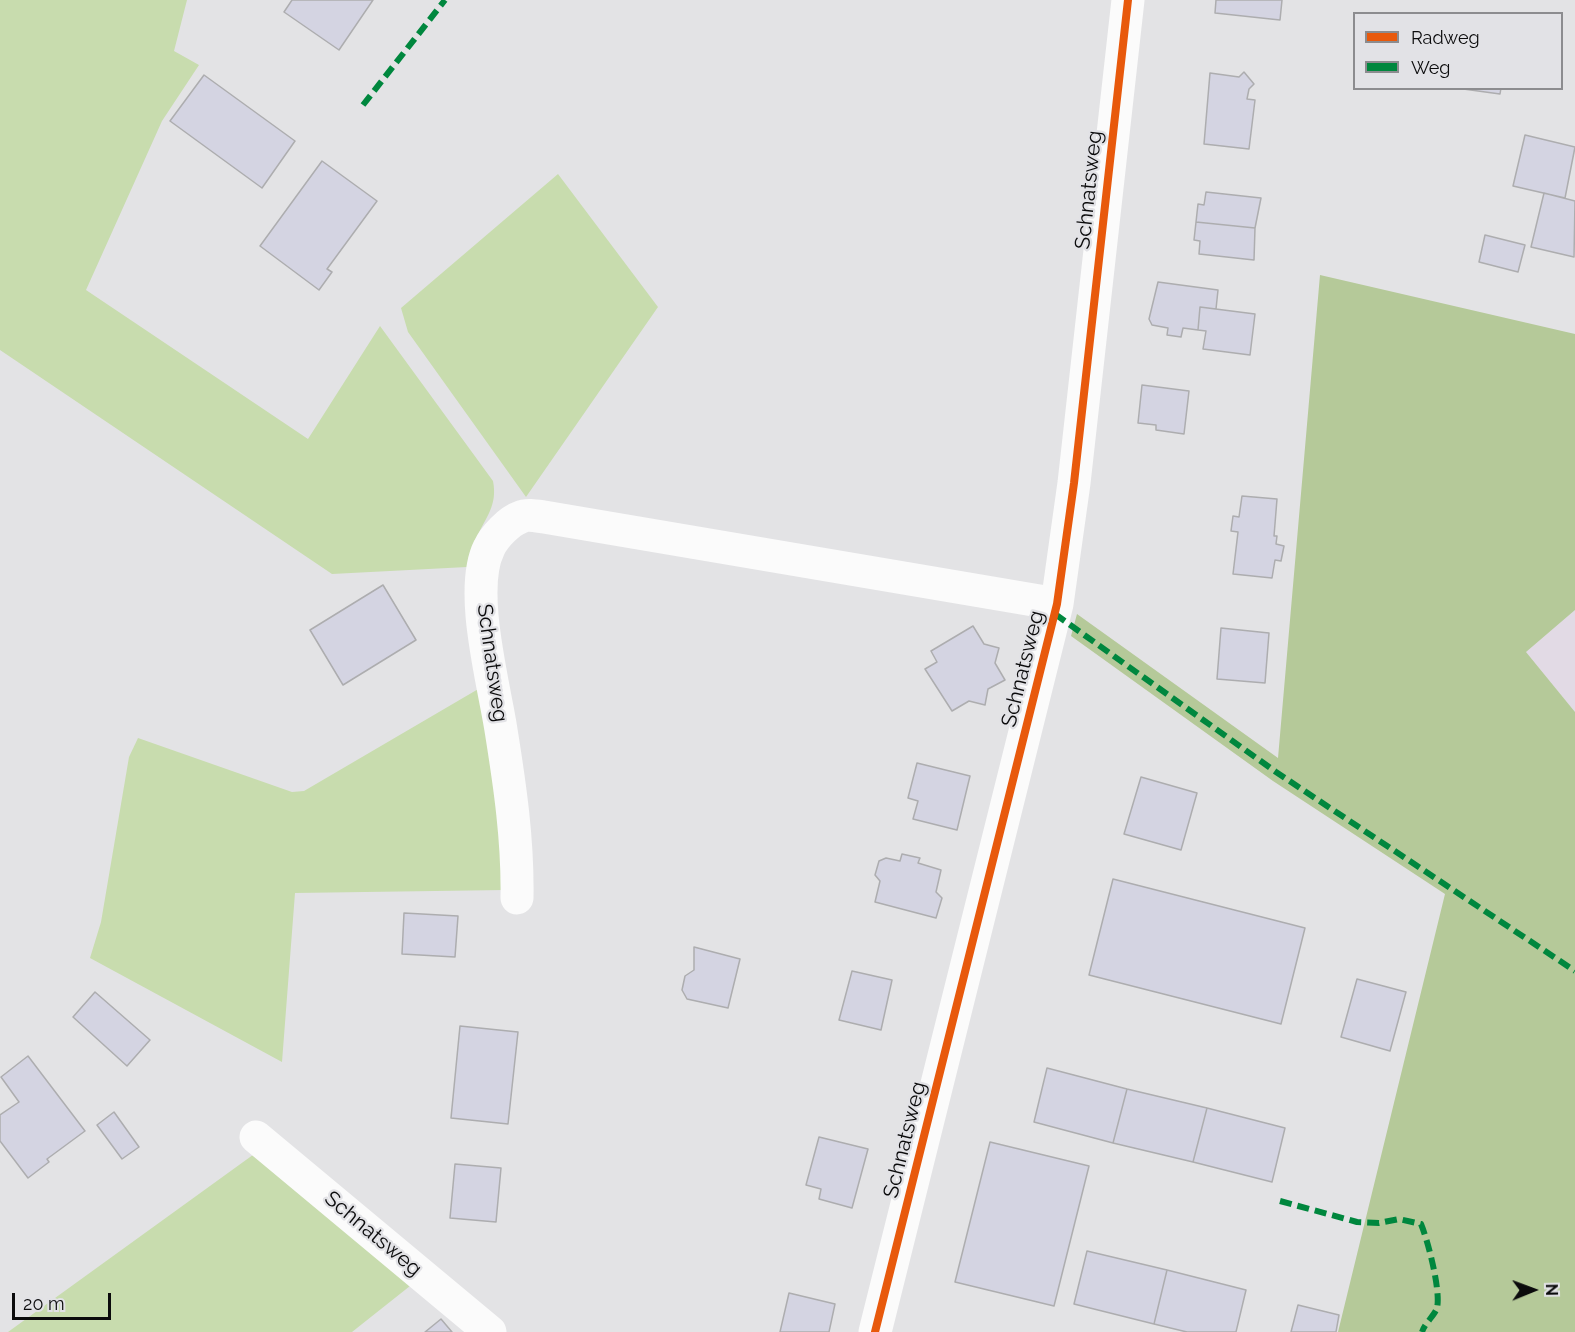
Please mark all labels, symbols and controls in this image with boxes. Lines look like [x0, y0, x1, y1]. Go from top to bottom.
legend [1353, 12, 1563, 90]
text: Radweg [1411, 27, 1480, 48]
text: Weg [1411, 57, 1450, 78]
street label: Schnatsweg [1070, 129, 1108, 251]
street label: Schnatsweg [471, 602, 513, 724]
street label: Schnatsweg [996, 608, 1050, 730]
street label: Schnatsweg [878, 1079, 932, 1201]
street label: Schnatsweg [319, 1186, 427, 1282]
north arrow [1503, 1260, 1563, 1320]
scale bar [15, 1281, 114, 1319]
text: N [1542, 1283, 1561, 1296]
text: 20 m [23, 1293, 65, 1314]

